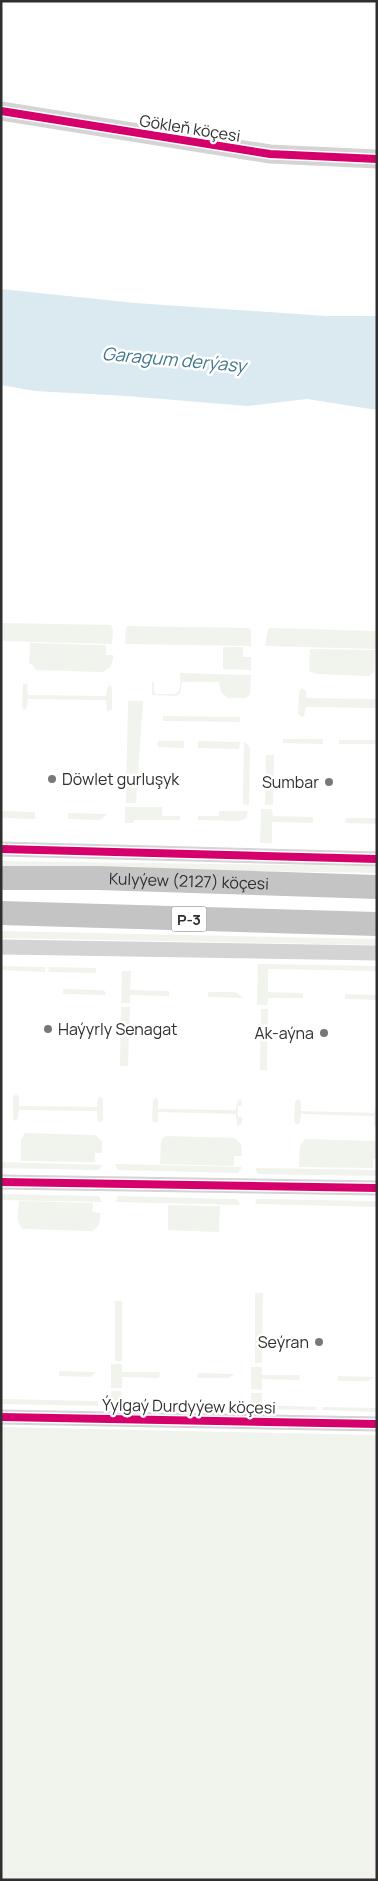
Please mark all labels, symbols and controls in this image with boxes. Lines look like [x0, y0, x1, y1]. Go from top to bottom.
street label: Gökleň köçesi [138, 109, 242, 147]
water label: Garagum derýasy [101, 341, 249, 377]
place label: Döwlet gurluşyk [62, 768, 180, 790]
place label: Sumbar [262, 771, 319, 793]
marker: Döwlet gurluşyk [46, 773, 58, 785]
marker: Sumbar [323, 776, 335, 788]
street label: Kulyýew (2127) köçesi [109, 867, 269, 895]
road number: P-3 [172, 906, 206, 932]
place label: Haýyrly Senagat [58, 1018, 178, 1040]
place label: Ak-aýna [254, 1022, 314, 1044]
marker: Haýyrly Senagat [42, 1023, 54, 1035]
marker: Ak-aýna [318, 1027, 330, 1039]
place label: Seýran [258, 1331, 309, 1353]
marker: Seýran [313, 1336, 325, 1348]
street label: Ýylgaý Durdyýew köçesi [102, 1393, 276, 1419]

